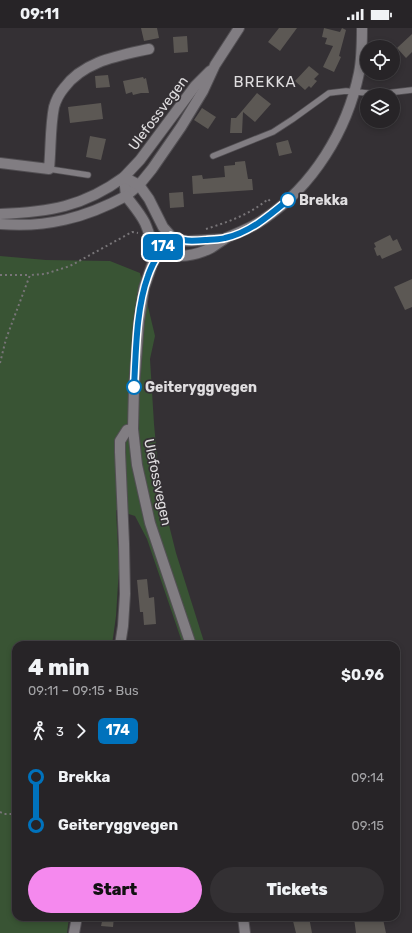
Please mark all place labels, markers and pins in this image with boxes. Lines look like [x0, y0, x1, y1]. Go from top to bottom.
marker: Brekka [280, 192, 296, 208]
place label: Brekka [299, 192, 348, 209]
marker: Geiteryggvegen [126, 379, 142, 395]
place label: Geiteryggvegen [145, 379, 257, 396]

